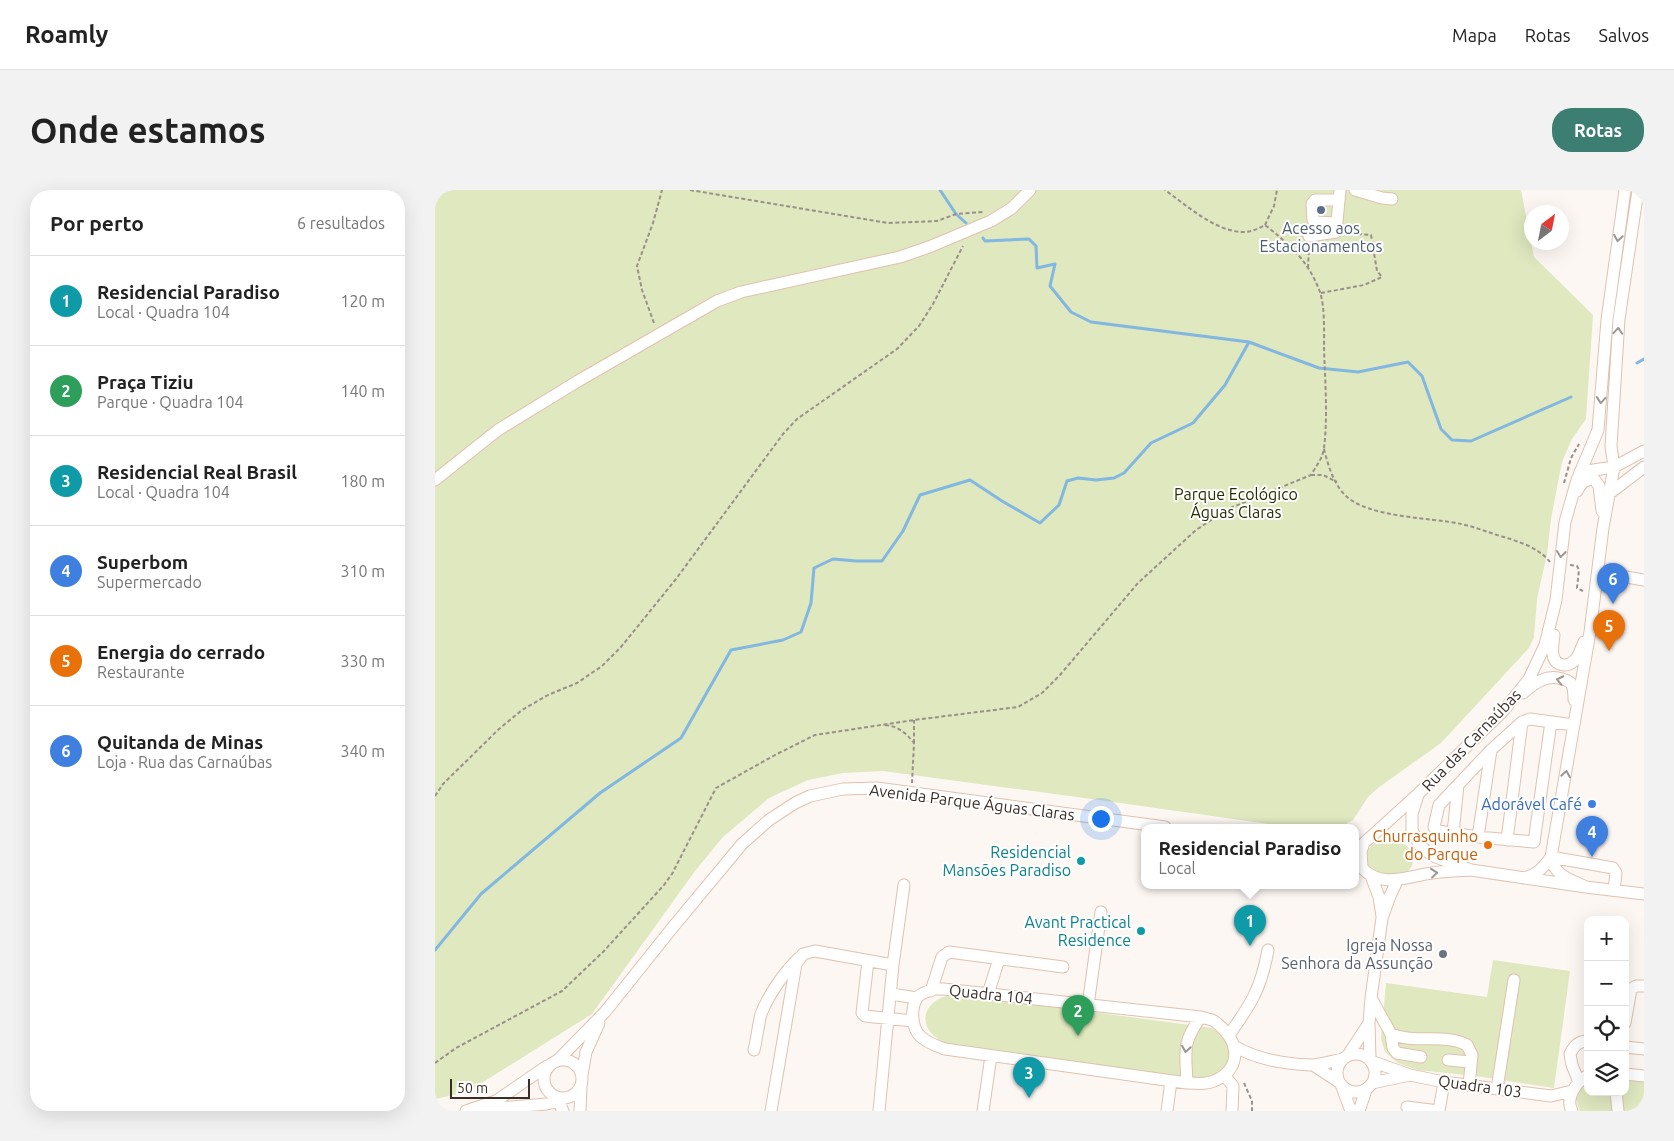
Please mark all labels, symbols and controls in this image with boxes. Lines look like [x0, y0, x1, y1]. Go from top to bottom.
text: Roamly [25, 21, 108, 48]
text: Mapa [1452, 25, 1497, 45]
text: Rotas [1525, 25, 1571, 45]
text: Salvos [1599, 25, 1649, 45]
button: Rotas [1552, 108, 1644, 152]
text: Onde estamos [30, 110, 265, 150]
marker: Acesso aos Estacionamentos [1315, 204, 1327, 216]
north arrow [1524, 205, 1569, 250]
text: Por perto [50, 211, 144, 235]
text: 6 resultados [297, 214, 385, 232]
place label: Acesso aos Estacionamentos [1260, 219, 1382, 255]
one-way arrow [1613, 235, 1624, 243]
text: Residencial Paradiso [97, 281, 280, 303]
text: 1 [61, 292, 71, 310]
text: 120 m [340, 292, 385, 310]
text: Local · Quadra 104 [97, 303, 230, 321]
one-way arrow [1613, 327, 1624, 335]
text: Praça Tiziu [97, 371, 194, 393]
text: 2 [61, 382, 71, 400]
text: 140 m [340, 382, 385, 400]
text: Parque · Quadra 104 [97, 393, 243, 411]
one-way arrow [1595, 396, 1606, 404]
text: Residencial Real Brasil [97, 461, 297, 483]
text: 3 [61, 472, 71, 490]
text: 180 m [340, 472, 385, 490]
text: Local · Quadra 104 [97, 483, 230, 501]
park label: Parque Ecológico Águas Claras [1174, 485, 1298, 521]
one-way arrow [1556, 550, 1567, 558]
text: Superbom [97, 551, 188, 573]
text: 4 [61, 562, 71, 580]
text: 310 m [340, 562, 385, 580]
pin: 6 [1597, 563, 1629, 604]
text: Supermercado [97, 573, 202, 591]
pin: 5 [1593, 610, 1625, 651]
text: Energia do cerrado [97, 641, 265, 663]
text: 5 [61, 652, 71, 670]
text: 330 m [340, 652, 385, 670]
text: Restaurante [97, 663, 185, 681]
one-way arrow [1556, 675, 1565, 685]
street label: Rua das Carnaúbas [1418, 685, 1524, 795]
text: Quitanda de Minas [97, 731, 263, 753]
text: 6 [61, 742, 71, 760]
text: 340 m [340, 742, 385, 760]
text: Loja · Rua das Carnaúbas [97, 753, 272, 771]
one-way arrow [1560, 770, 1570, 778]
street label: Avenida Parque Águas Claras [868, 778, 1076, 824]
place label: Adorável Café [1481, 795, 1582, 813]
marker: Adorável Café [1586, 798, 1598, 810]
your location [1088, 806, 1114, 832]
pin: 4 [1576, 816, 1608, 857]
popup [1141, 824, 1359, 889]
place label: Churrasquinho do Parque [1373, 827, 1478, 863]
text: Residencial Paradiso [1159, 837, 1341, 859]
marker: Churrasquinho do Parque [1482, 839, 1494, 851]
place label: Residencial Mansões Paradiso [943, 843, 1071, 879]
marker: Residencial Mansões Paradiso [1075, 855, 1087, 867]
text: Local [1159, 859, 1196, 877]
one-way arrow [1431, 868, 1439, 879]
pin: 1 [1234, 905, 1266, 946]
place label: Avant Practical Residence [1024, 913, 1131, 949]
map controls [1584, 916, 1629, 1096]
button: + [1584, 916, 1629, 961]
marker: Avant Practical Residence [1135, 925, 1147, 937]
place label: Igreja Nossa Senhora da Assunção [1281, 936, 1433, 972]
marker: Igreja Nossa Senhora da Assunção [1437, 948, 1449, 960]
button: − [1584, 961, 1629, 1006]
street label: Quadra 104 [948, 981, 1034, 1007]
pin: 2 [1062, 995, 1094, 1036]
button: locate [1584, 1006, 1629, 1051]
one-way arrow [1182, 1044, 1192, 1053]
button: layers [1584, 1051, 1629, 1096]
pin: 3 [1013, 1057, 1045, 1098]
street label: Quadra 103 [1437, 1071, 1523, 1101]
scale bar [450, 1076, 530, 1099]
text: 50 m [457, 1080, 488, 1096]

